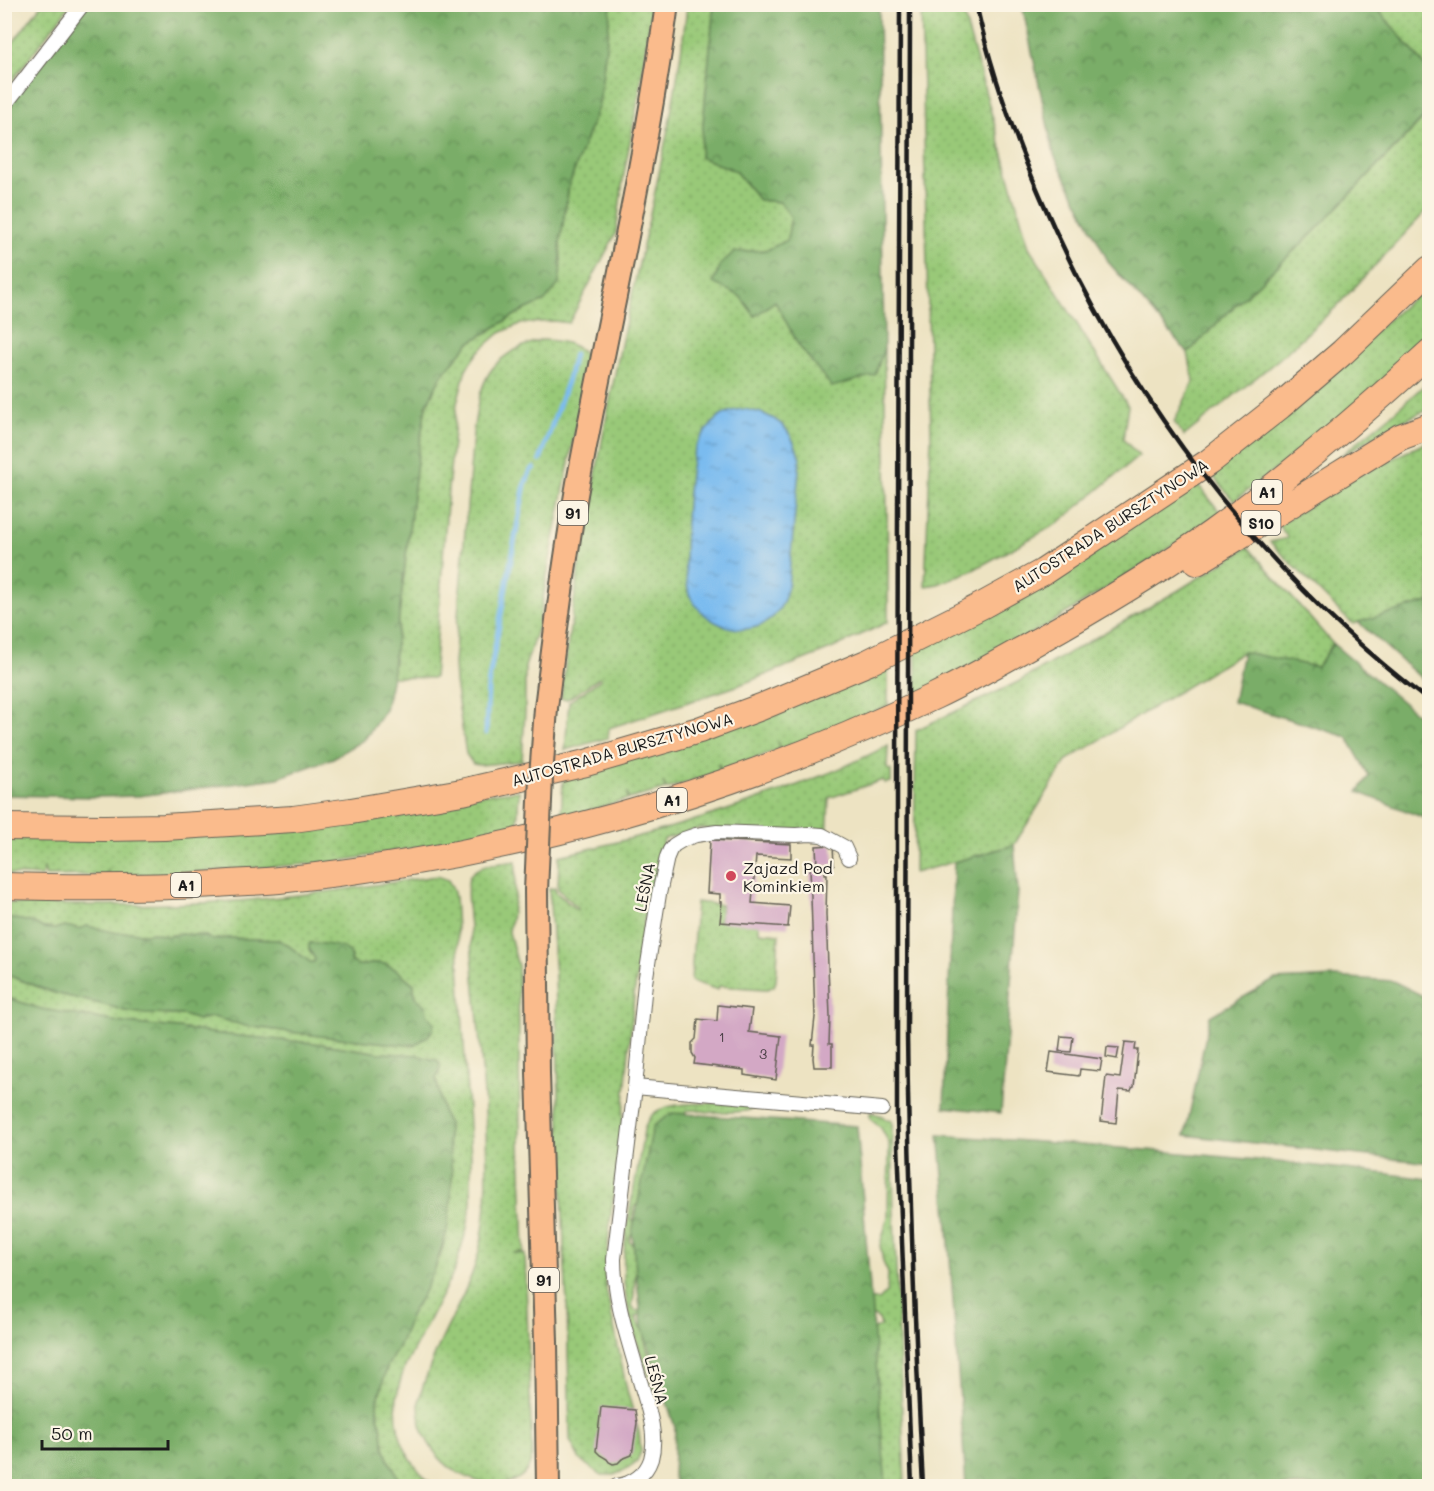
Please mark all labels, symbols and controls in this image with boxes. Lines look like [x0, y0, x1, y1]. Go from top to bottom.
street label: AUTOSTRADA BURSZTYNOWA [1008, 454, 1212, 596]
road number: A1 [1252, 480, 1282, 504]
road number: 91 [558, 501, 588, 525]
road number: S10 [1242, 511, 1280, 535]
street label: AUTOSTRADA BURSZTYNOWA [509, 707, 735, 791]
road number: A1 [657, 788, 687, 812]
place label: Zajazd Pod Kominkiem [743, 857, 833, 896]
street label: LEŚNA [629, 861, 659, 913]
marker: Zajazd Pod Kominkiem [724, 869, 738, 883]
road number: A1 [171, 873, 201, 897]
house number: 1 [719, 1027, 725, 1046]
house number: 3 [759, 1044, 767, 1063]
road number: 91 [529, 1268, 559, 1292]
street label: LEŚNA [640, 1353, 674, 1407]
scale bar [42, 1413, 168, 1451]
text: 50 m [51, 1421, 93, 1445]

